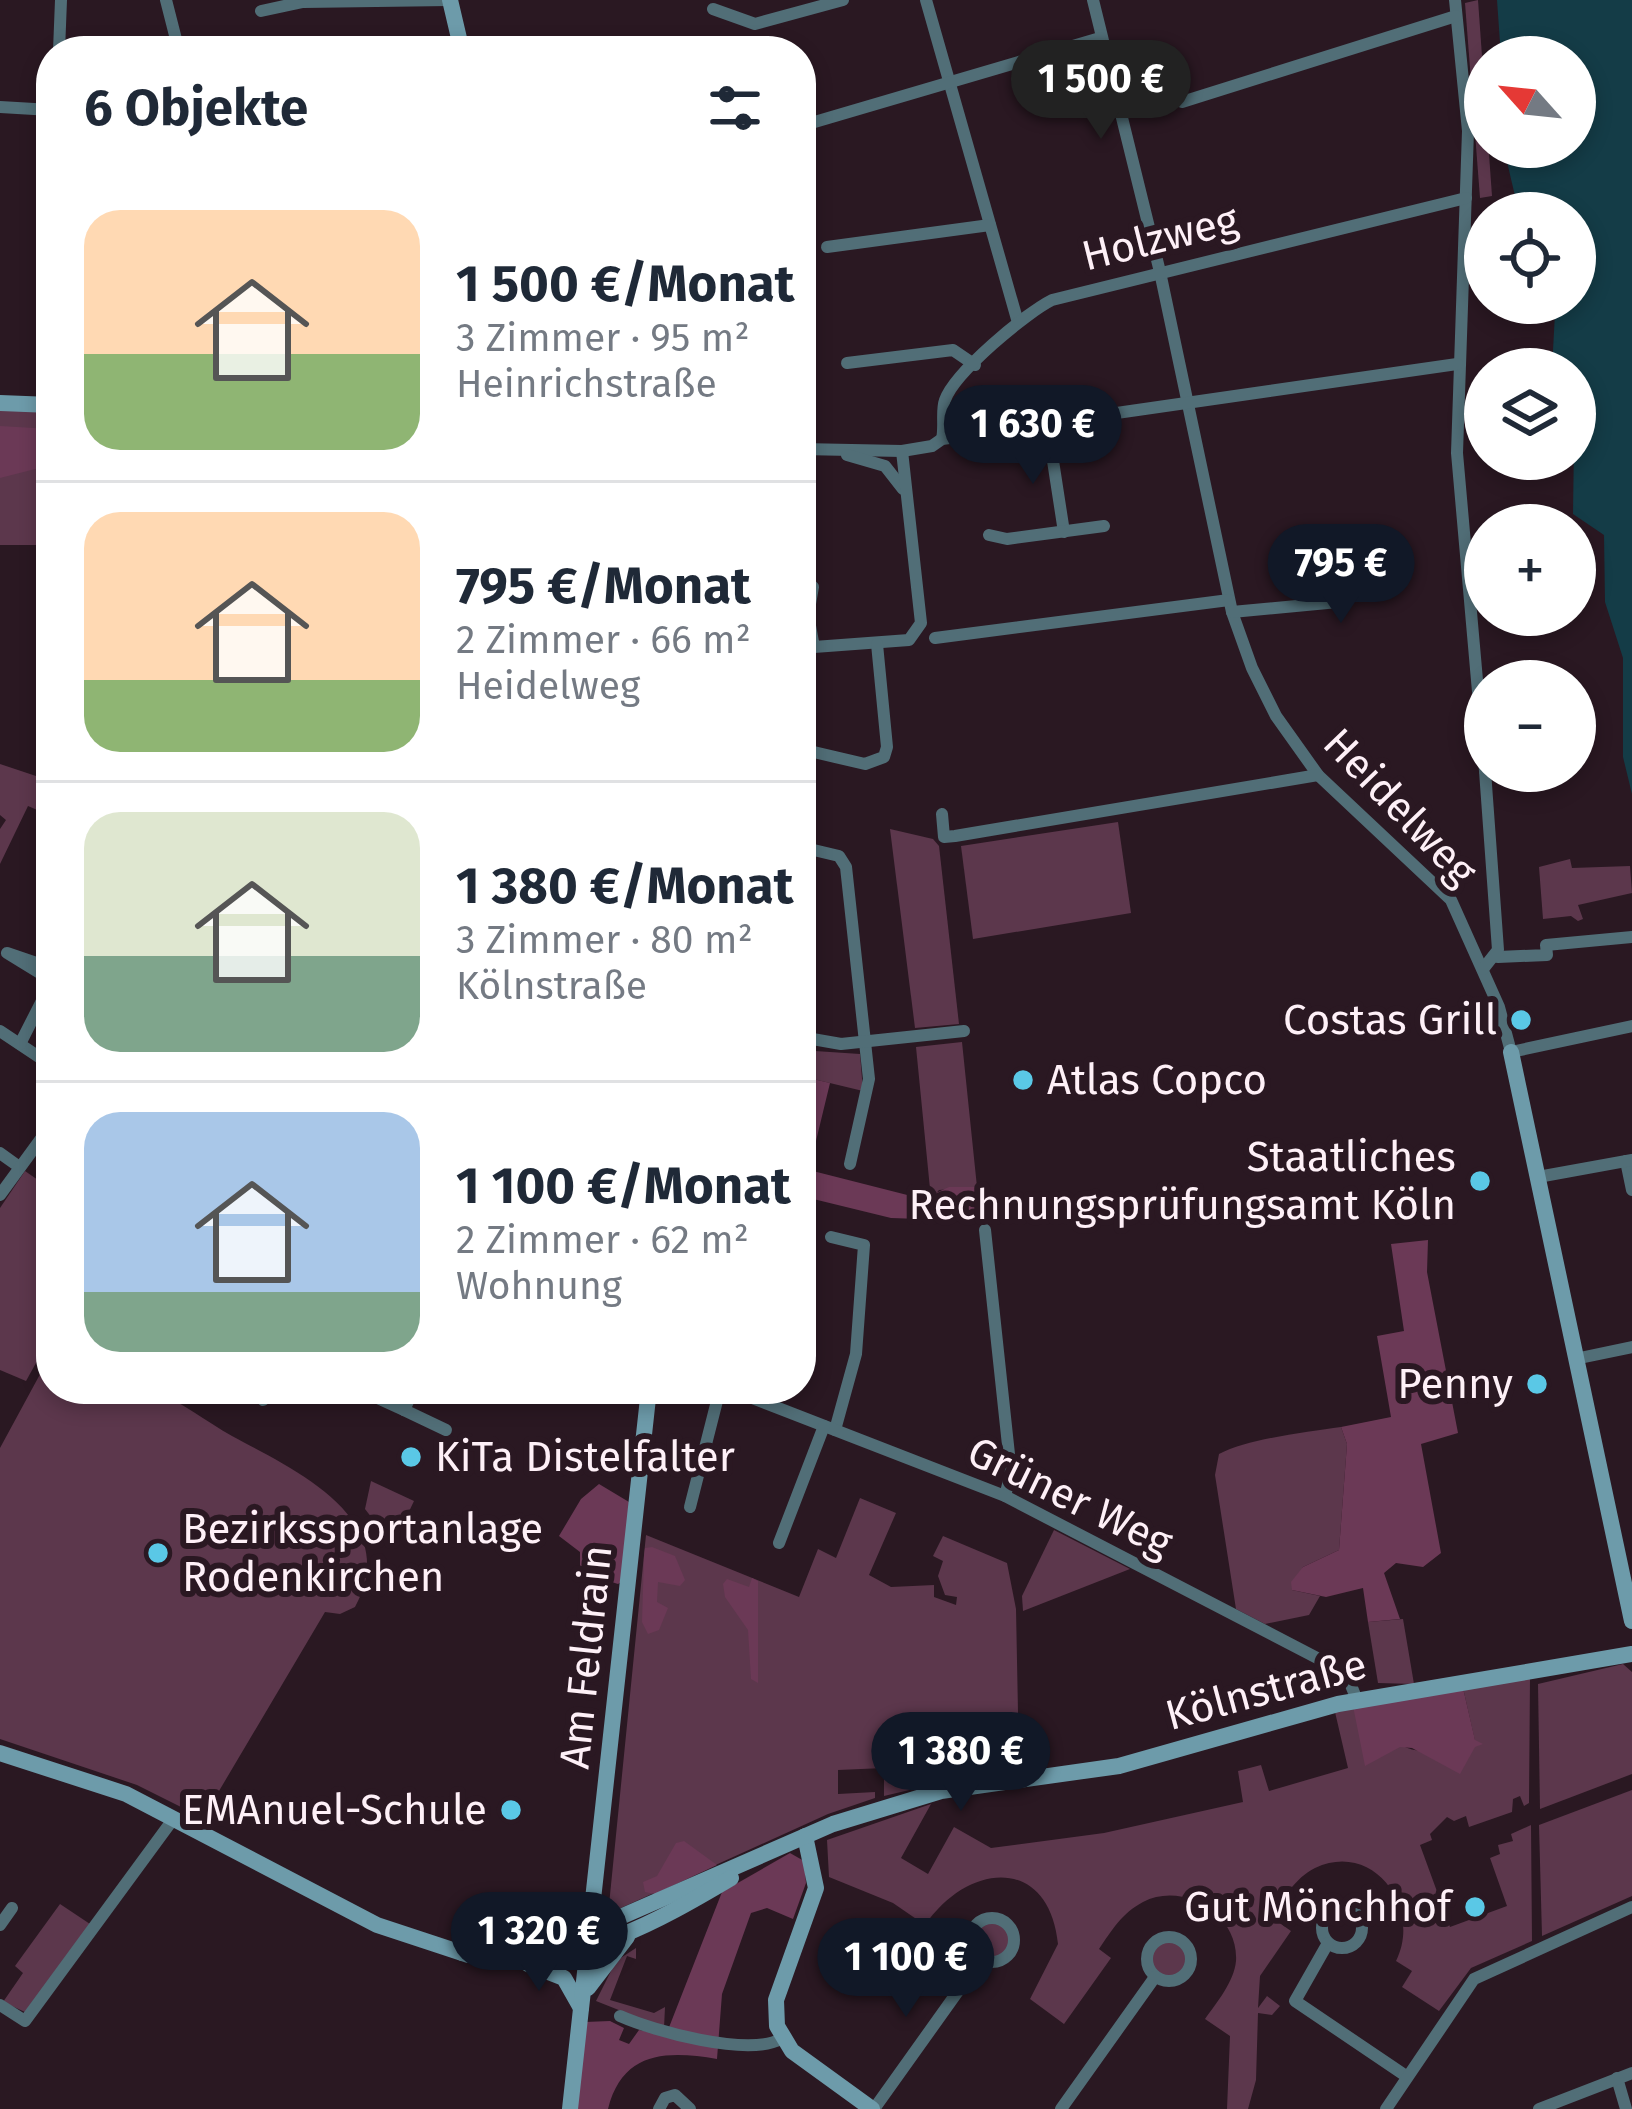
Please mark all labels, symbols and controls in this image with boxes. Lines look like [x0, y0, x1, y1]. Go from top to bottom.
north arrow [1464, 36, 1596, 168]
map controls [1464, 36, 1596, 792]
pin: 1 500 € [990, 40, 1212, 142]
text: 1 500 € [1038, 56, 1164, 102]
icon: filters [702, 75, 768, 141]
text: 6 Objekte [84, 77, 308, 139]
button: locate [1464, 192, 1596, 324]
street label: Holzweg [1077, 194, 1243, 281]
text: 1 500 €/Monat [456, 253, 794, 315]
icon: home [180, 258, 324, 402]
text: 3 Zimmer · 95 m² [456, 315, 750, 361]
button: layers [1464, 348, 1596, 480]
text: Heinrichstraße [456, 361, 717, 407]
pin: 1 630 € [922, 385, 1144, 487]
text: 1 630 € [971, 401, 1095, 447]
button: + [1464, 504, 1596, 636]
pin: 795 € [1257, 524, 1425, 626]
text: 795 € [1295, 540, 1387, 586]
text: 795 €/Monat [456, 555, 751, 617]
icon: home [180, 560, 324, 704]
text: 2 Zimmer · 66 m² [456, 617, 751, 663]
button: − [1464, 660, 1596, 792]
text: Heidelweg [456, 663, 640, 709]
street label: Heidelweg [1313, 718, 1487, 896]
text: 1 380 €/Monat [456, 855, 793, 917]
icon: home [180, 860, 324, 1004]
text: 3 Zimmer · 80 m² [456, 917, 753, 963]
text: Kölnstraße [456, 963, 647, 1009]
place label: Costas Grill [1283, 995, 1497, 1045]
marker: Costas Grill [1508, 1007, 1534, 1033]
place label: Atlas Copco [1047, 1055, 1267, 1105]
marker: Atlas Copco [1010, 1067, 1036, 1093]
place label: Staatliches Rechnungsprüfungsamt Köln [909, 1132, 1456, 1230]
text: 1 100 €/Monat [456, 1155, 791, 1217]
icon: home [180, 1160, 324, 1304]
marker: Staatliches Rechnungsprüfungsamt Köln [1467, 1168, 1493, 1194]
text: 2 Zimmer · 62 m² [456, 1217, 749, 1263]
text: Wohnung [456, 1263, 622, 1309]
place label: Penny [1397, 1359, 1513, 1409]
marker: Penny [1524, 1371, 1550, 1397]
street label: Grüner Weg [960, 1426, 1180, 1568]
place label: KiTa Distelfalter [435, 1432, 735, 1482]
marker: KiTa Distelfalter [398, 1444, 424, 1470]
place label: Bezirkssportanlage Rodenkirchen [182, 1504, 543, 1602]
marker: Bezirkssportanlage Rodenkirchen [145, 1540, 171, 1566]
street label: Am Feldrain [549, 1543, 623, 1771]
street label: Kölnstraße [1160, 1639, 1372, 1741]
pin: 1 380 € [850, 1712, 1072, 1814]
text: 1 380 € [898, 1728, 1024, 1774]
place label: EMAnuel-Schule [182, 1785, 487, 1835]
marker: EMAnuel-Schule [498, 1797, 524, 1823]
place label: Gut Mönchhof [1184, 1882, 1454, 1932]
pin: 1 320 € [428, 1892, 650, 1994]
marker: Gut Mönchhof [1462, 1894, 1488, 1920]
text: 1 320 € [478, 1908, 600, 1954]
pin: 1 100 € [795, 1918, 1017, 2020]
text: 1 100 € [844, 1934, 968, 1980]

